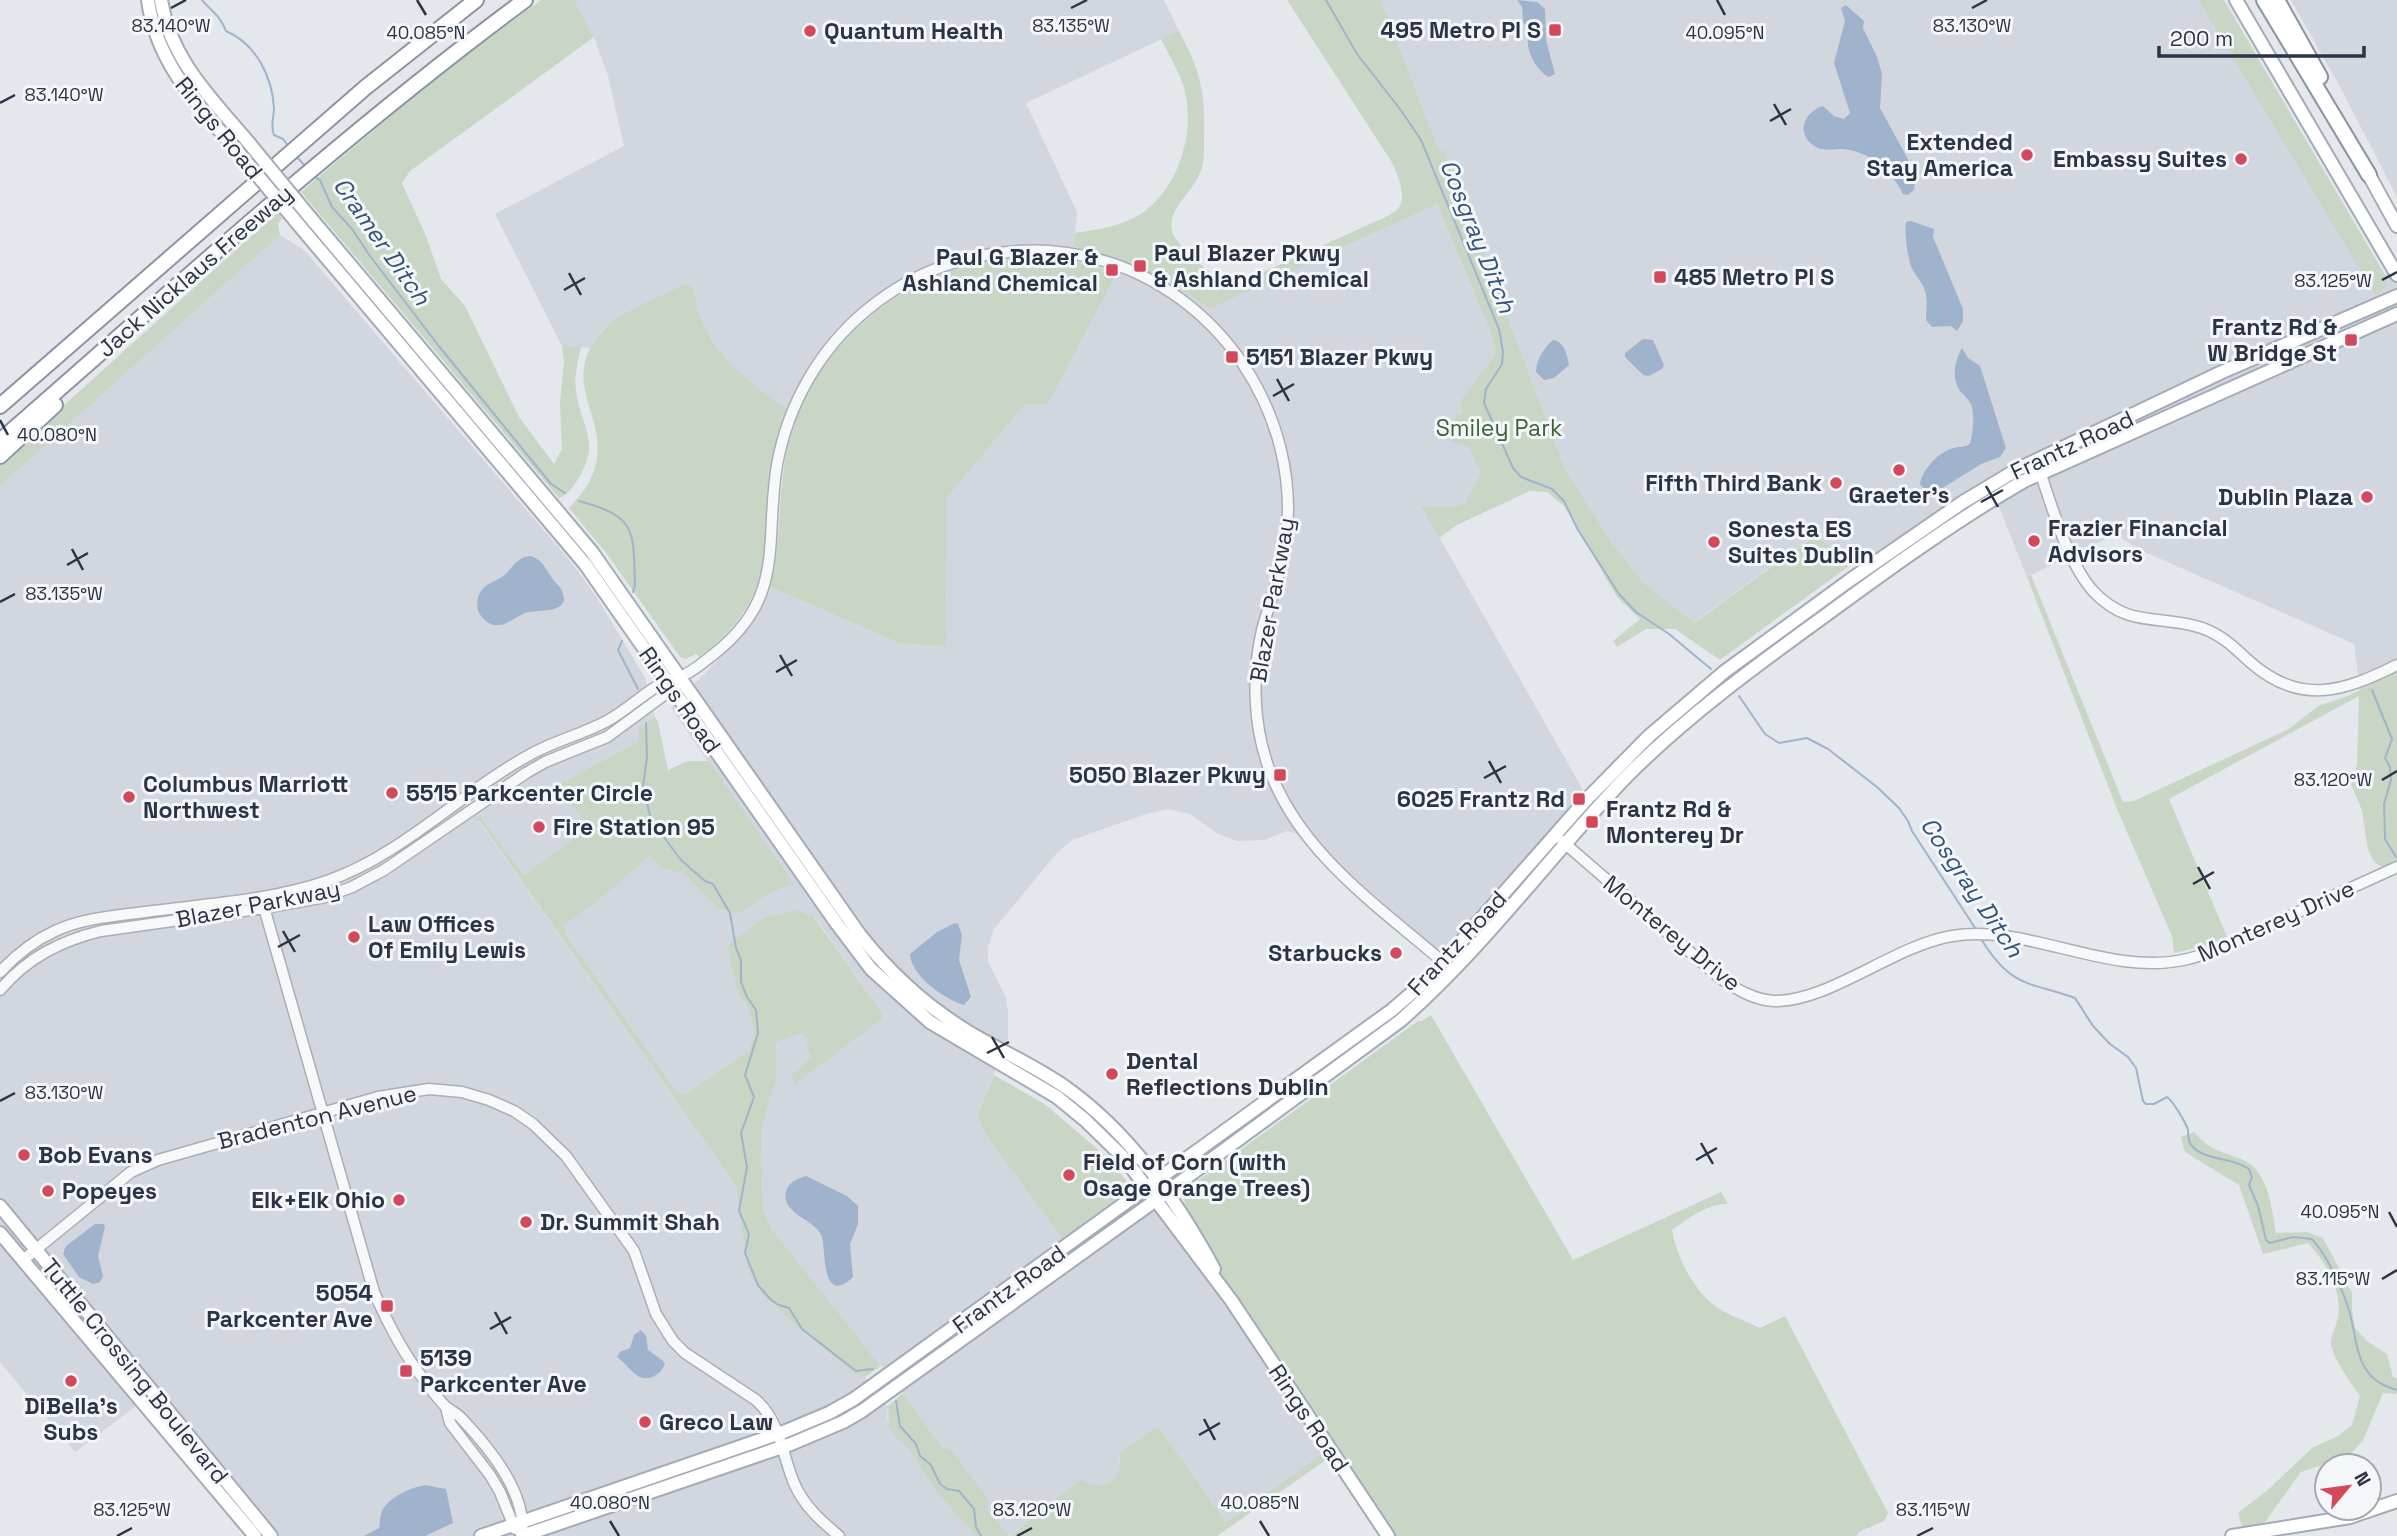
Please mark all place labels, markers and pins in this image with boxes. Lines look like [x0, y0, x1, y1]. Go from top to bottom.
place label: 495 Metro Pl S [1380, 15, 1541, 45]
place label: Quantum Health [824, 16, 1003, 46]
marker: 495 Metro Pl S [1547, 22, 1563, 38]
marker: Quantum Health [802, 23, 818, 39]
place label: Extended Stay America [1866, 127, 2013, 183]
place label: Embassy Suites [2053, 144, 2227, 174]
marker: Extended Stay America [2019, 147, 2035, 163]
marker: Embassy Suites [2233, 151, 2249, 167]
place label: Paul Blazer Pkwy & Ashland Chemical [1154, 238, 1369, 294]
place label: Paul G Blazer & Ashland Chemical [902, 242, 1098, 298]
marker: Paul Blazer Pkwy & Ashland Chemical [1132, 258, 1148, 274]
marker: Paul G Blazer & Ashland Chemical [1104, 262, 1120, 278]
place label: 485 Metro Pl S [1674, 262, 1834, 292]
marker: 485 Metro Pl S [1652, 269, 1668, 285]
place label: Frantz Rd & W Bridge St [2207, 312, 2337, 368]
marker: Frantz Rd & W Bridge St [2343, 332, 2359, 348]
place label: 5151 Blazer Pkwy [1246, 342, 1433, 372]
marker: 5151 Blazer Pkwy [1224, 349, 1240, 365]
marker: Graeter's [1891, 462, 1907, 478]
place label: Fifth Third Bank [1645, 468, 1822, 498]
marker: Fifth Third Bank [1828, 475, 1844, 491]
place label: Graeter's [1848, 480, 1950, 510]
place label: Dublin Plaza [2218, 482, 2353, 512]
marker: Dublin Plaza [2359, 489, 2375, 505]
place label: Frazier Financial Advisors [2048, 513, 2228, 569]
place label: Sonesta ES Suites Dublin [1728, 514, 1874, 570]
marker: Frazier Financial Advisors [2026, 533, 2042, 549]
marker: Sonesta ES Suites Dublin [1706, 534, 1722, 550]
place label: 5050 Blazer Pkwy [1069, 760, 1266, 790]
marker: 5050 Blazer Pkwy [1272, 767, 1288, 783]
place label: Columbus Marriott Northwest [143, 769, 349, 825]
place label: 5515 Parkcenter Circle [406, 778, 653, 808]
place label: 6025 Frantz Rd [1397, 784, 1565, 814]
marker: 5515 Parkcenter Circle [384, 785, 400, 801]
marker: Columbus Marriott Northwest [121, 789, 137, 805]
marker: 6025 Frantz Rd [1571, 791, 1587, 807]
place label: Frantz Rd & Monterey Dr [1606, 794, 1744, 850]
place label: Fire Station 95 [553, 812, 715, 842]
marker: Frantz Rd & Monterey Dr [1584, 814, 1600, 830]
marker: Fire Station 95 [531, 819, 547, 835]
place label: Law Offices Of Emily Lewis [368, 909, 526, 965]
marker: Law Offices Of Emily Lewis [346, 929, 362, 945]
place label: Starbucks [1268, 938, 1382, 968]
marker: Starbucks [1388, 945, 1404, 961]
place label: Dental Reflections Dublin [1126, 1046, 1329, 1102]
marker: Dental Reflections Dublin [1104, 1066, 1120, 1082]
place label: Bob Evans [38, 1140, 152, 1170]
marker: Bob Evans [16, 1147, 32, 1163]
place label: Field of Corn (with Osage Orange Trees) [1083, 1147, 1310, 1203]
marker: Field of Corn (with Osage Orange Trees) [1061, 1167, 1077, 1183]
place label: Popeyes [62, 1176, 157, 1206]
marker: Popeyes [40, 1183, 56, 1199]
place label: Elk+Elk Ohio [251, 1185, 385, 1215]
marker: Elk+Elk Ohio [391, 1192, 407, 1208]
place label: Dr. Summit Shah [540, 1207, 720, 1237]
marker: Dr. Summit Shah [518, 1214, 534, 1230]
place label: 5054 Parkcenter Ave [206, 1278, 373, 1334]
marker: 5054 Parkcenter Ave [379, 1298, 395, 1314]
place label: 5139 Parkcenter Ave [420, 1343, 587, 1399]
marker: 5139 Parkcenter Ave [398, 1363, 414, 1379]
marker: DiBella's Subs [63, 1373, 79, 1389]
place label: DiBella's Subs [24, 1391, 118, 1447]
place label: Greco Law [659, 1407, 773, 1437]
marker: Greco Law [637, 1414, 653, 1430]

